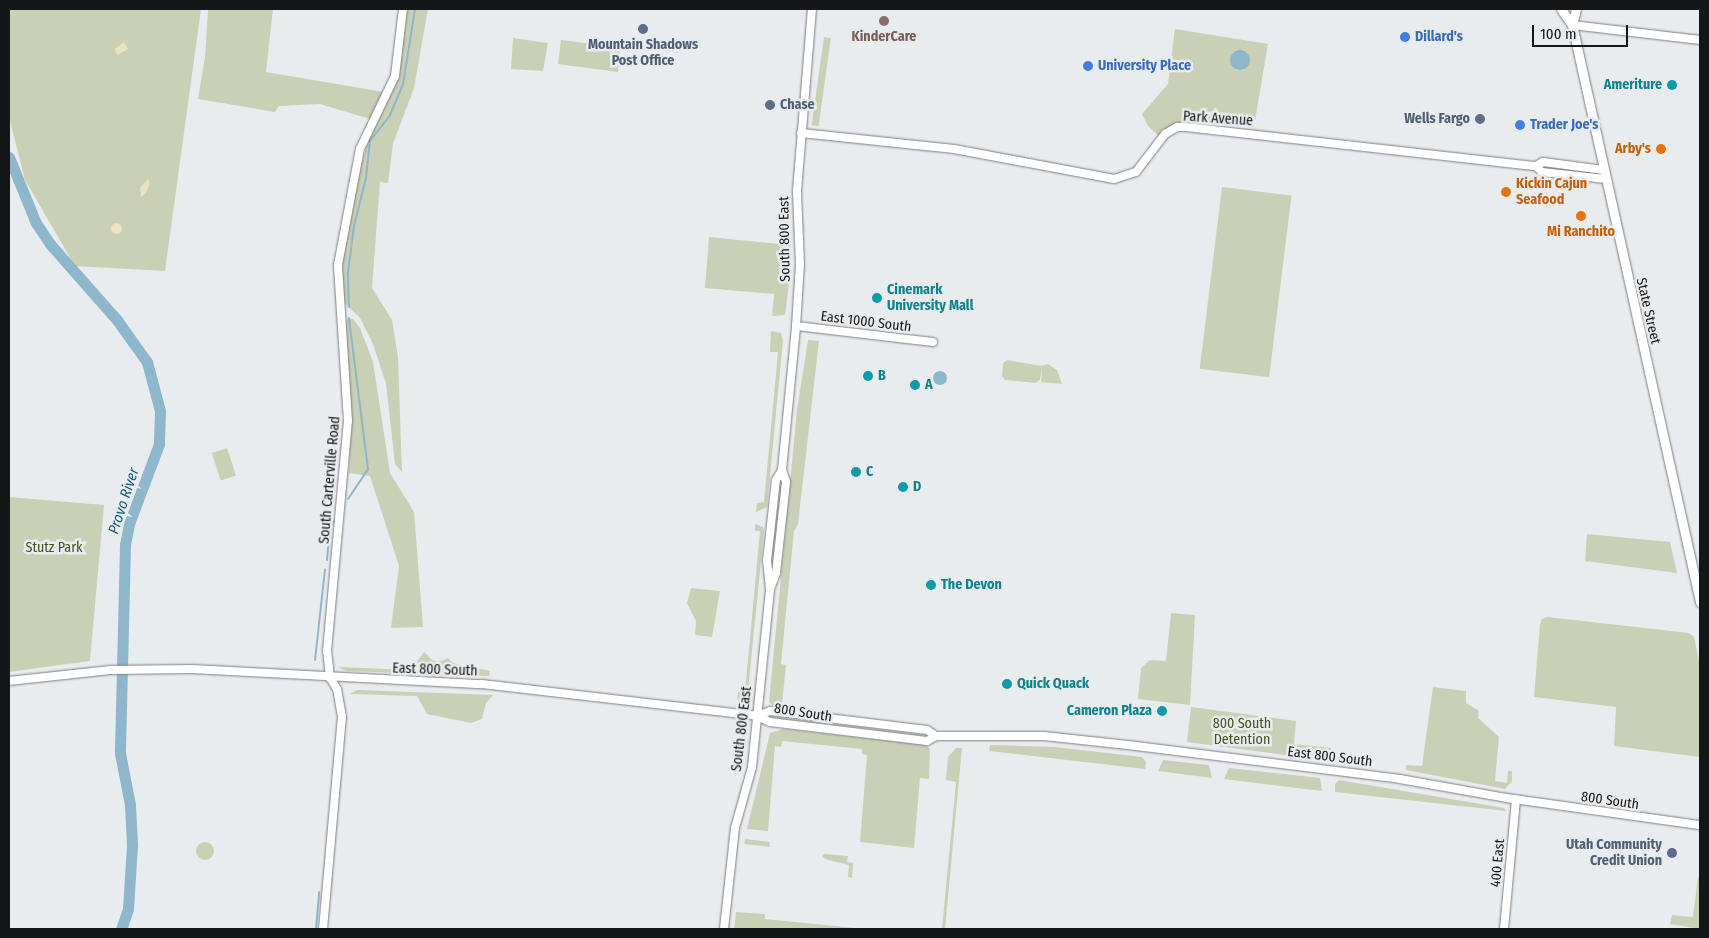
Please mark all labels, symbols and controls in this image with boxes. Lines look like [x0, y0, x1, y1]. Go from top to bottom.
marker: KinderCare [878, 15, 890, 27]
scale bar [1534, 15, 1630, 47]
marker: Mountain Shadows Post Office [637, 23, 649, 35]
text: 100 m [1540, 25, 1577, 43]
place label: KinderCare [852, 29, 916, 45]
place label: Dillard's [1415, 29, 1463, 45]
marker: Dillard's [1399, 31, 1411, 43]
place label: Mountain Shadows Post Office [588, 37, 698, 70]
place label: University Place [1098, 58, 1191, 74]
marker: University Place [1082, 60, 1094, 72]
place label: Ameriture [1604, 77, 1662, 93]
marker: Ameriture [1666, 79, 1678, 91]
place label: Chase [780, 97, 815, 113]
marker: Chase [764, 99, 776, 111]
street label: Park Avenue [1182, 108, 1254, 130]
place label: Wells Fargo [1404, 111, 1470, 127]
marker: Wells Fargo [1474, 113, 1486, 125]
place label: Trader Joe's [1530, 117, 1599, 133]
marker: Trader Joe's [1514, 119, 1526, 131]
place label: Arby's [1615, 141, 1651, 157]
marker: Arby's [1655, 143, 1667, 155]
place label: Kickin Cajun Seafood [1516, 176, 1587, 208]
marker: Kickin Cajun Seafood [1500, 186, 1512, 198]
street label: South 800 East [776, 196, 794, 282]
marker: Mi Ranchito [1575, 210, 1587, 222]
place label: Mi Ranchito [1547, 224, 1615, 240]
street label: State Street [1632, 276, 1664, 346]
place label: Cinemark University Mall [887, 282, 973, 314]
marker: Cinemark University Mall [871, 292, 883, 304]
street label: East 1000 South [820, 308, 912, 336]
place label: B [878, 368, 886, 384]
marker: B [862, 370, 874, 382]
place label: A [925, 377, 933, 393]
marker: A [909, 379, 921, 391]
street label: South Carterville Road [316, 415, 344, 545]
place label: C [866, 464, 873, 480]
water label: Provo River [105, 466, 143, 536]
marker: C [850, 466, 862, 478]
place label: D [913, 479, 921, 495]
marker: D [897, 481, 909, 493]
park label: Stutz Park [25, 540, 83, 556]
place label: The Devon [941, 577, 1002, 593]
marker: The Devon [925, 579, 937, 591]
street label: East 800 South [392, 660, 478, 680]
place label: Quick Quack [1017, 676, 1089, 692]
marker: Quick Quack [1001, 678, 1013, 690]
street label: South 800 East [728, 686, 756, 772]
street label: 800 South [773, 700, 833, 726]
place label: Cameron Plaza [1067, 703, 1152, 719]
marker: Cameron Plaza [1156, 705, 1168, 717]
park label: 800 South Detention [1213, 716, 1271, 749]
street label: East 800 South [1287, 743, 1373, 771]
street label: 800 South [1580, 789, 1640, 813]
place label: Utah Community Credit Union [1566, 837, 1662, 870]
street label: 400 East [1488, 838, 1508, 888]
marker: Utah Community Credit Union [1666, 847, 1678, 859]

